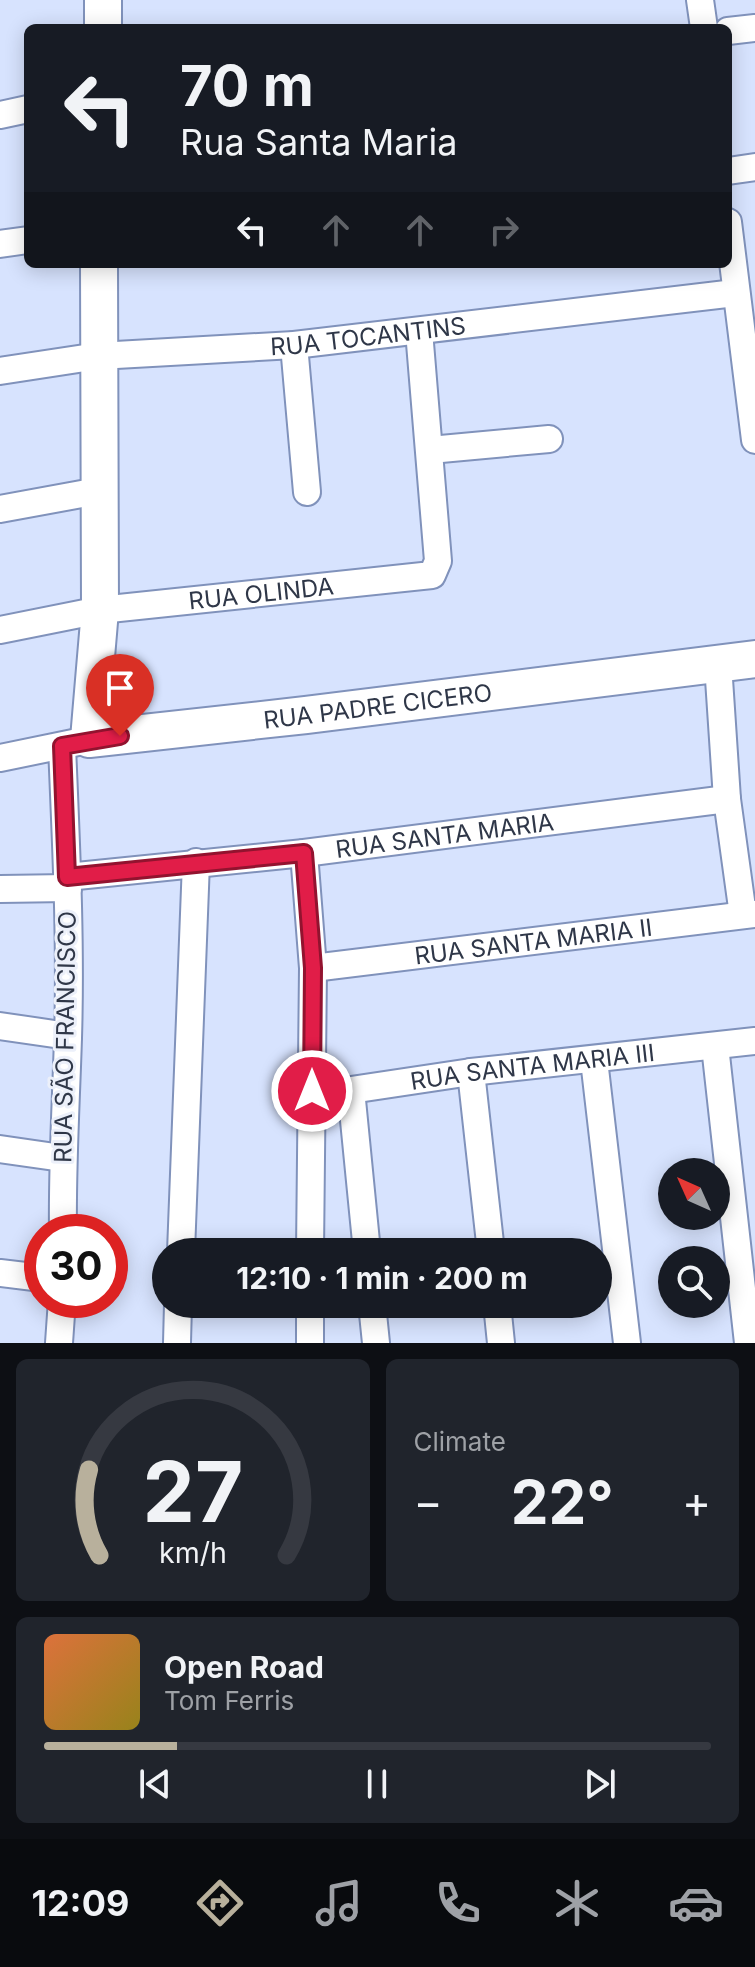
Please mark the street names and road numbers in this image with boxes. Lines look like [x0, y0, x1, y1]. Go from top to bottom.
street label: RUA TOCANTINS [270, 310, 467, 361]
street label: RUA OLINDA [187, 571, 335, 615]
street label: RUA PADRE CICERO [262, 677, 494, 734]
street label: RUA SANTA MARIA [334, 807, 555, 863]
street label: RUA SÃO FRANCISCO [48, 911, 82, 1163]
street label: RUA SANTA MARIA II [413, 912, 654, 970]
street label: RUA SANTA MARIA III [408, 1038, 656, 1095]

